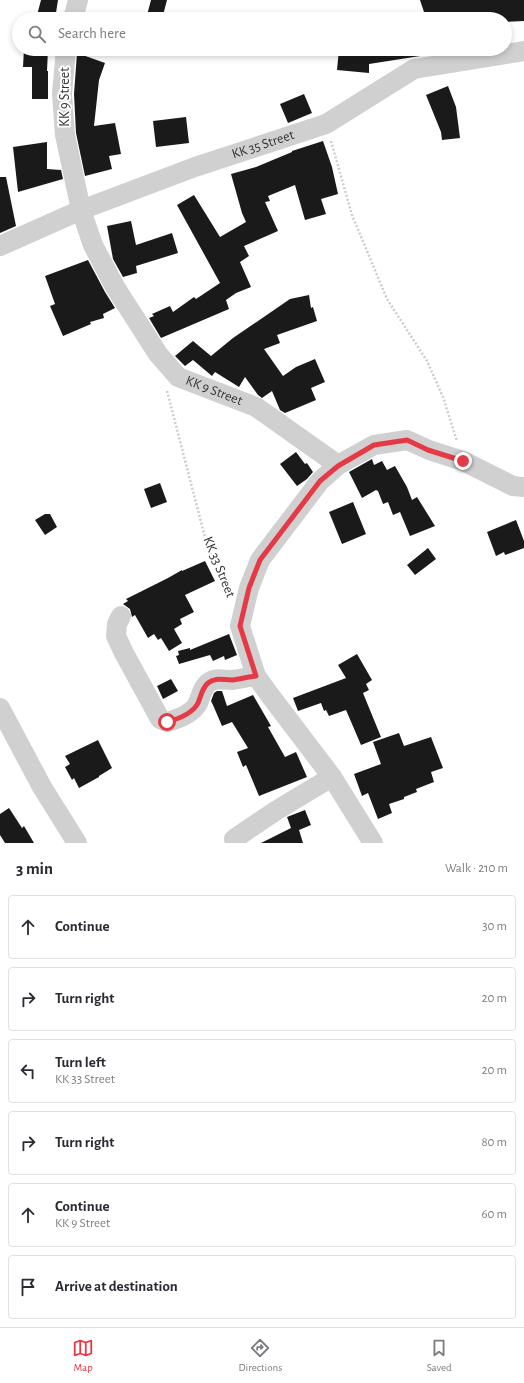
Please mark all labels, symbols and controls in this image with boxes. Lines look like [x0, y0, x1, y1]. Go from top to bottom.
search box [12, 12, 512, 56]
icon: search [26, 23, 48, 45]
text: Search here [58, 26, 126, 41]
street label: KK 9 Street [58, 67, 72, 127]
street label: KK 35 Street [230, 128, 296, 161]
street label: KK 9 Street [184, 374, 245, 408]
route end [454, 452, 472, 470]
street label: KK 33 Street [200, 535, 238, 600]
route start [158, 713, 176, 731]
text: 3 min [16, 860, 53, 877]
text: Walk · 210 m [445, 862, 508, 875]
icon: ahead [17, 916, 39, 938]
text: Continue [55, 919, 110, 934]
text: 30 m [482, 920, 507, 933]
icon: right [17, 988, 39, 1010]
text: Turn right [55, 991, 114, 1006]
text: 20 m [482, 992, 507, 1005]
text: Turn left [55, 1055, 106, 1070]
icon: left [17, 1060, 39, 1082]
text: 20 m [482, 1064, 507, 1077]
text: KK 33 Street [55, 1073, 115, 1086]
icon: right [17, 1132, 39, 1154]
text: Turn right [55, 1135, 114, 1150]
text: 80 m [481, 1136, 507, 1149]
text: Continue [55, 1199, 110, 1214]
icon: ahead [17, 1204, 39, 1226]
text: 60 m [481, 1208, 507, 1221]
text: KK 9 Street [55, 1217, 110, 1230]
icon: arrive [17, 1276, 39, 1298]
text: Arrive at destination [55, 1279, 178, 1294]
tab: Map [72, 1337, 94, 1374]
tab: Directions [238, 1337, 282, 1374]
tab: Saved [427, 1337, 452, 1374]

